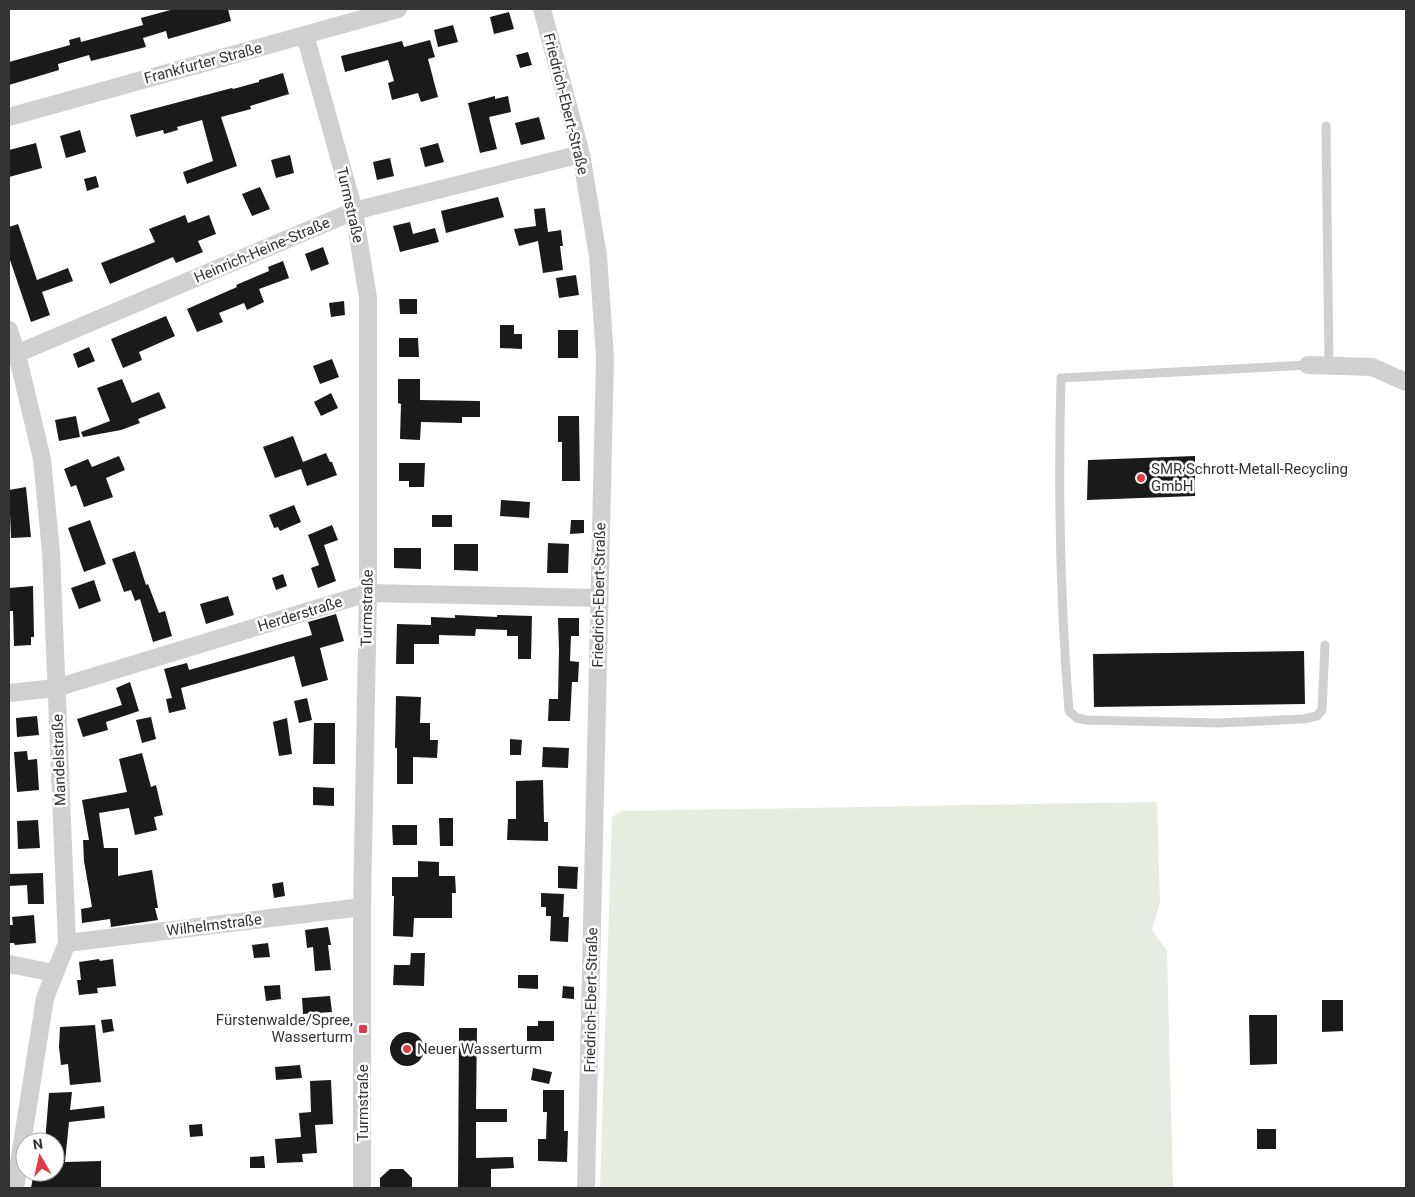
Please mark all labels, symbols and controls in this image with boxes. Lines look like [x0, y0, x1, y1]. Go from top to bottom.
street label: Friedrich-Ebert-Straße [540, 31, 592, 177]
street label: Frankfurter Straße [142, 39, 264, 87]
street label: Turmstraße [333, 165, 367, 245]
street label: Heinrich-Heine-Straße [191, 213, 333, 287]
place label: SMR Schrott-Metall-Recycling GmbH [1151, 460, 1348, 495]
marker: SMR Schrott-Metall-Recycling GmbH [1135, 472, 1147, 484]
street label: Friedrich-Ebert-Straße [589, 522, 609, 668]
street label: Turmstraße [357, 569, 377, 647]
street label: Herderstraße [255, 593, 345, 635]
street label: Mandelstraße [48, 714, 70, 806]
street label: Wilhelmstraße [165, 910, 263, 940]
street label: Friedrich-Ebert-Straße [581, 927, 601, 1073]
place label: Fürstenwalde/Spree, Wasserturm [216, 1011, 353, 1046]
marker: Fürstenwalde/Spree, Wasserturm [357, 1023, 369, 1035]
place label: Neuer Wasserturm [417, 1040, 542, 1058]
marker: Neuer Wasserturm [401, 1043, 413, 1055]
street label: Turmstraße [354, 1064, 372, 1142]
north arrow [15, 1132, 65, 1182]
text: N [32, 1135, 44, 1153]

